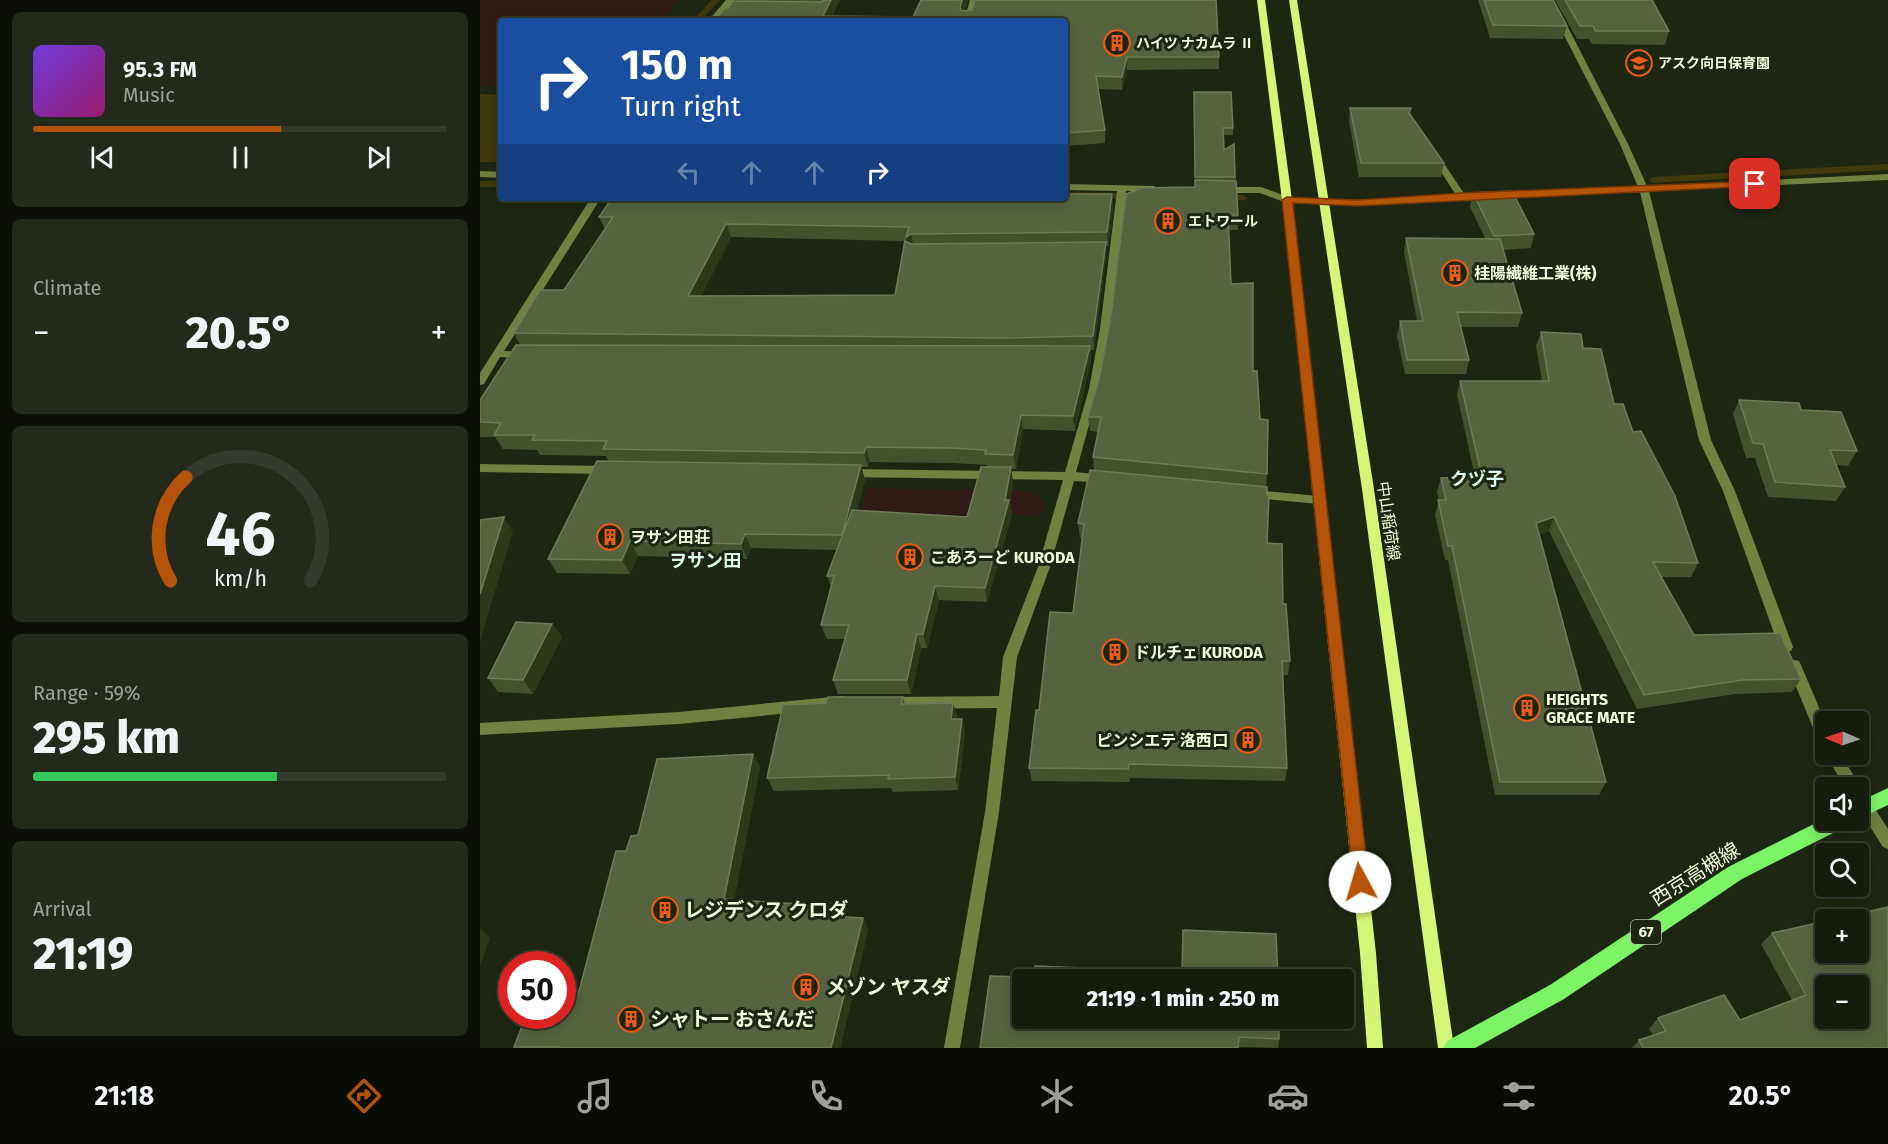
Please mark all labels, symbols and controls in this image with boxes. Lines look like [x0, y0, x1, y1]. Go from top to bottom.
building icon: ハイツ ナカムラ Ⅱ [1102, 28, 1132, 58]
place label: ハイツ ナカムラ Ⅱ [1136, 35, 1254, 52]
text: 150 m [621, 40, 733, 90]
icon: right [522, 42, 600, 120]
school or university icon: アスク向日保育園 [1624, 48, 1654, 78]
place label: アスク向日保育園 [1658, 55, 1770, 72]
text: 95.3 FM [123, 56, 197, 83]
text: Music [123, 83, 175, 107]
text: Turn right [621, 91, 741, 123]
icon: previous [86, 141, 119, 174]
icon: pause [224, 141, 257, 174]
icon: next [362, 141, 395, 174]
icon: left [672, 156, 705, 189]
icon: ahead [735, 156, 768, 189]
icon: ahead [798, 156, 831, 189]
icon: right [861, 156, 894, 189]
pin [1729, 158, 1780, 209]
icon: arrive [1738, 167, 1771, 200]
building icon: エトワール [1153, 206, 1183, 236]
place label: エトワール [1188, 213, 1258, 230]
building icon: 桂陽繊維工業(株) [1440, 258, 1470, 288]
place label: 桂陽繊維工業(株) [1474, 264, 1596, 283]
text: Climate [33, 276, 101, 300]
text: 20.5° [185, 306, 295, 360]
text: − [33, 313, 50, 353]
text: + [431, 313, 447, 353]
district label: クヅ子 [1450, 468, 1504, 490]
street label: 中山稲荷線 [1374, 480, 1403, 562]
text: 46 [205, 497, 275, 572]
building icon: ヲサン田荘 [595, 522, 625, 552]
place label: ヲサン田荘 [630, 528, 710, 547]
building icon: こあろーど KURODA [895, 542, 925, 572]
place label: こあろーど KURODA [930, 548, 1075, 567]
district label: ヲサン田 [669, 550, 741, 572]
text: km/h [213, 566, 267, 592]
building icon: ドルチェ KURODA [1100, 637, 1130, 667]
place label: ドルチェ KURODA [1134, 643, 1263, 662]
text: Range · 59% [33, 681, 141, 705]
place label: HEIGHTS GRACE MATE [1546, 690, 1635, 727]
building icon: HEIGHTS GRACE MATE [1512, 693, 1542, 723]
text: 295 km [33, 711, 180, 765]
north arrow [1815, 711, 1869, 765]
map controls [1815, 711, 1869, 1029]
building icon: ピンシエテ 洛西口 [1233, 725, 1263, 755]
place label: ピンシエテ 洛西口 [1096, 731, 1228, 750]
button: sound [1815, 777, 1869, 831]
street label: 西京高槻線 [1646, 837, 1744, 911]
button: search [1815, 843, 1869, 897]
position arrow [1328, 850, 1392, 914]
building icon: レジデンス クロダ [650, 895, 680, 925]
text: Arrival [33, 897, 92, 921]
place label: レジデンス クロダ [684, 898, 848, 922]
button: + [1815, 909, 1869, 963]
road number: 67 [1631, 920, 1661, 944]
text: 21:19 [33, 927, 133, 981]
speed limit sign: 50 [498, 951, 576, 1029]
building icon: メゾン ヤスダ [791, 972, 821, 1002]
place label: メゾン ヤスダ [826, 975, 951, 999]
button: − [1815, 975, 1869, 1029]
text: 21:19 · 1 min · 250 m [1087, 985, 1279, 1012]
building icon: シャトー おさんだ [616, 1004, 646, 1034]
place label: シャトー おさんだ [650, 1007, 815, 1031]
icon: directions [343, 1075, 385, 1117]
icon: music [574, 1075, 616, 1117]
icon: phone [805, 1075, 847, 1117]
icon: climate [1036, 1075, 1078, 1117]
icon: car [1267, 1075, 1309, 1117]
icon: filters [1498, 1075, 1540, 1117]
text: 21:18 [94, 1080, 154, 1112]
text: 20.5° [1729, 1080, 1793, 1112]

